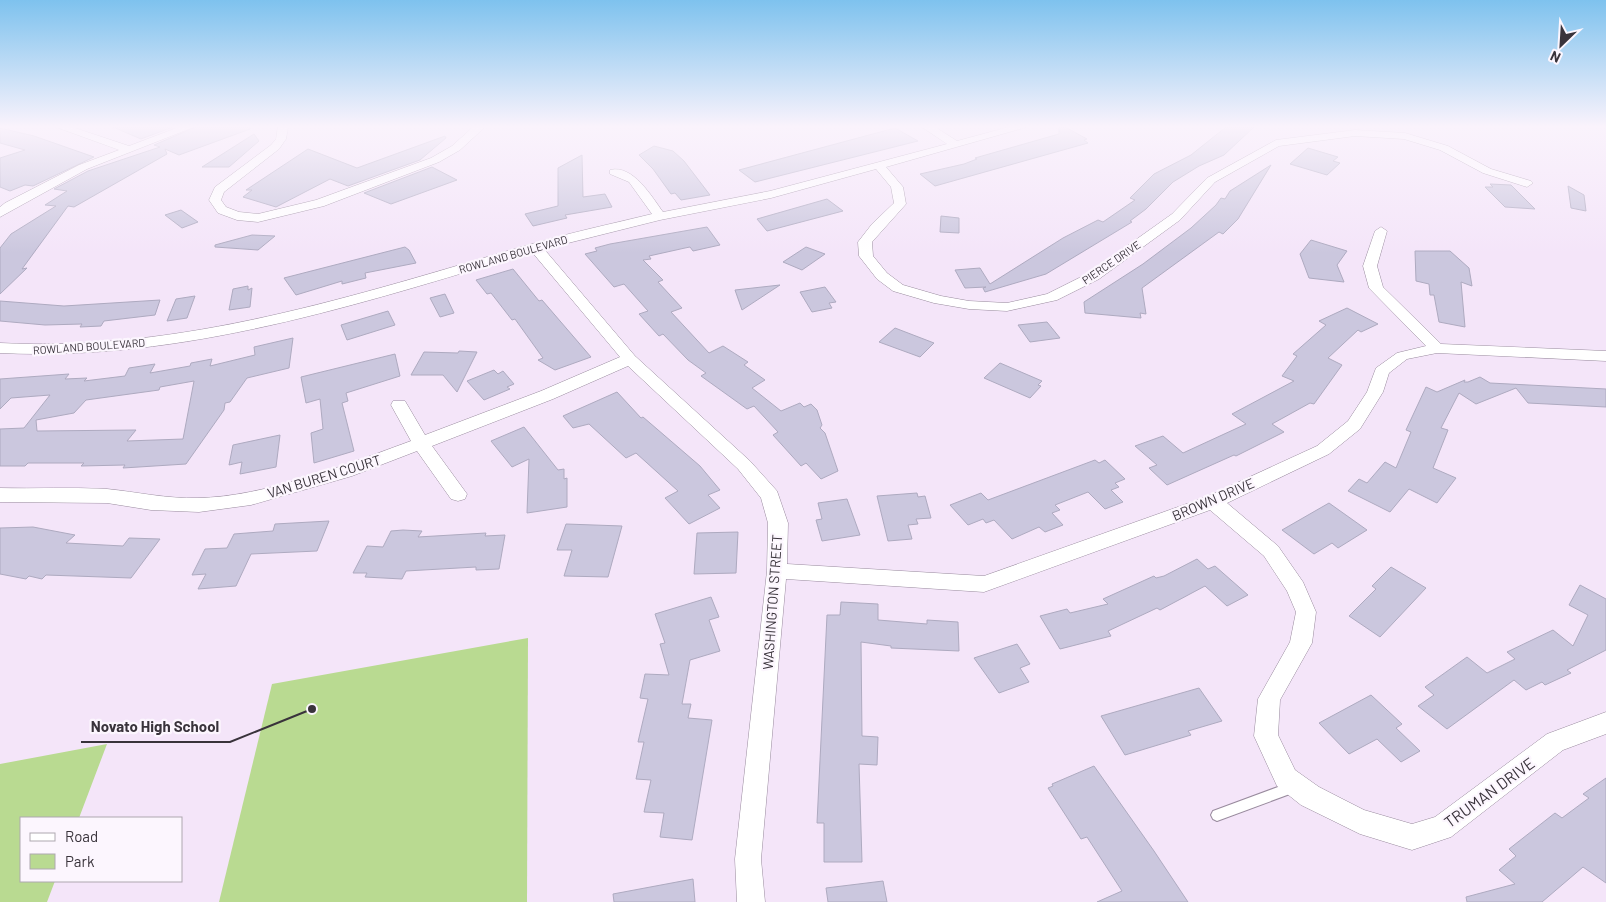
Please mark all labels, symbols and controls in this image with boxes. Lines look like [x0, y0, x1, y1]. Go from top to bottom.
north arrow [1536, 20, 1586, 70]
text: N [1547, 48, 1563, 67]
street label: ROWLAND BOULEVARD [457, 232, 569, 276]
street label: PIERCE DRIVE [1079, 238, 1143, 286]
street label: ROWLAND BOULEVARD [32, 336, 146, 356]
street label: VAN BUREN COURT [265, 451, 383, 501]
street label: BROWN DRIVE [1169, 474, 1257, 524]
street label: WASHINGTON STREET [759, 534, 785, 670]
callout: Novato High School [81, 712, 230, 742]
text: Novato High School [91, 717, 219, 735]
street label: TRUMAN DRIVE [1440, 753, 1538, 831]
legend [20, 817, 182, 882]
text: Road [65, 827, 98, 845]
text: Park [65, 852, 95, 870]

